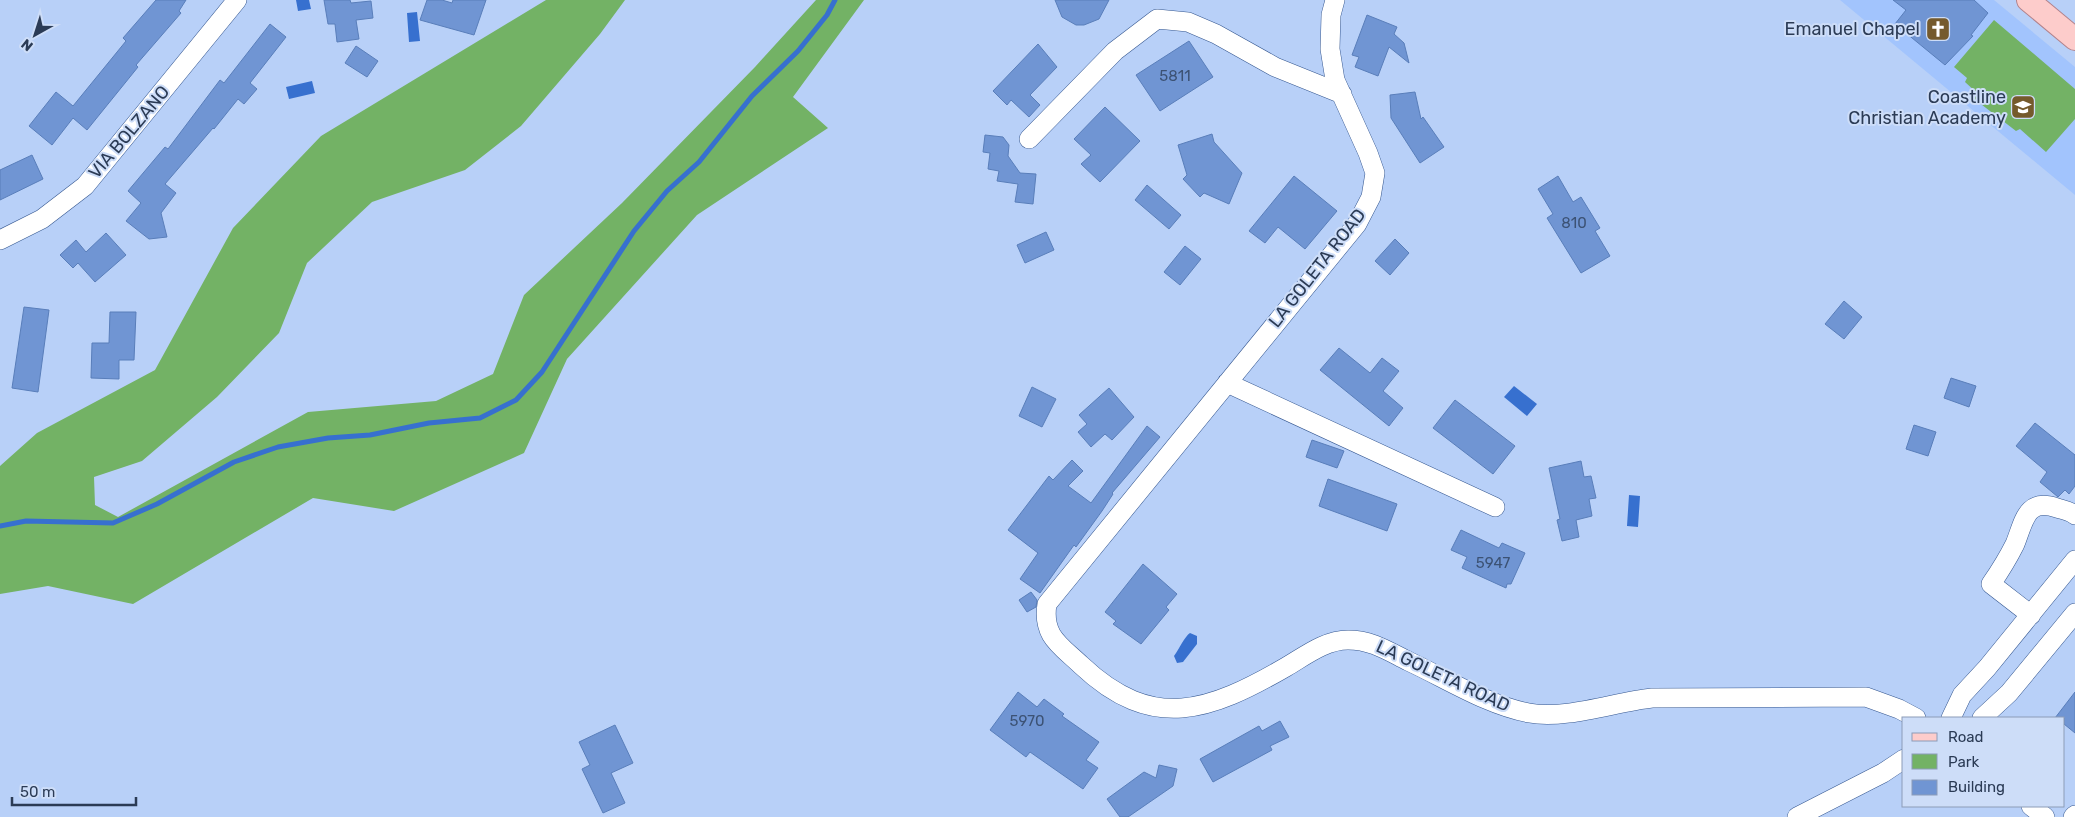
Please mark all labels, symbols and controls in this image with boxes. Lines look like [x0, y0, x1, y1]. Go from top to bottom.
north arrow [10, 10, 60, 60]
church icon: Emanuel Chapel [1925, 16, 1951, 42]
place label: Emanuel Chapel [1784, 18, 1920, 40]
text: N [18, 35, 36, 54]
house number: 5811 [1159, 67, 1191, 85]
street label: VIA BOLZANO [84, 81, 174, 183]
place label: Coastline Christian Academy [1848, 86, 2006, 129]
school or university icon: Coastline Christian Academy [2010, 94, 2036, 120]
street label: LA GOLETA ROAD [1264, 204, 1370, 332]
house number: 810 [1561, 214, 1587, 232]
house number: 5947 [1476, 554, 1510, 572]
street label: LA GOLETA ROAD [1373, 635, 1513, 717]
house number: 5970 [1009, 712, 1045, 730]
legend [1902, 717, 2065, 807]
text: Road [1948, 728, 1984, 746]
text: Park [1948, 753, 1979, 771]
scale bar [12, 774, 136, 806]
text: Building [1948, 778, 2005, 796]
text: 50 m [20, 783, 55, 801]

